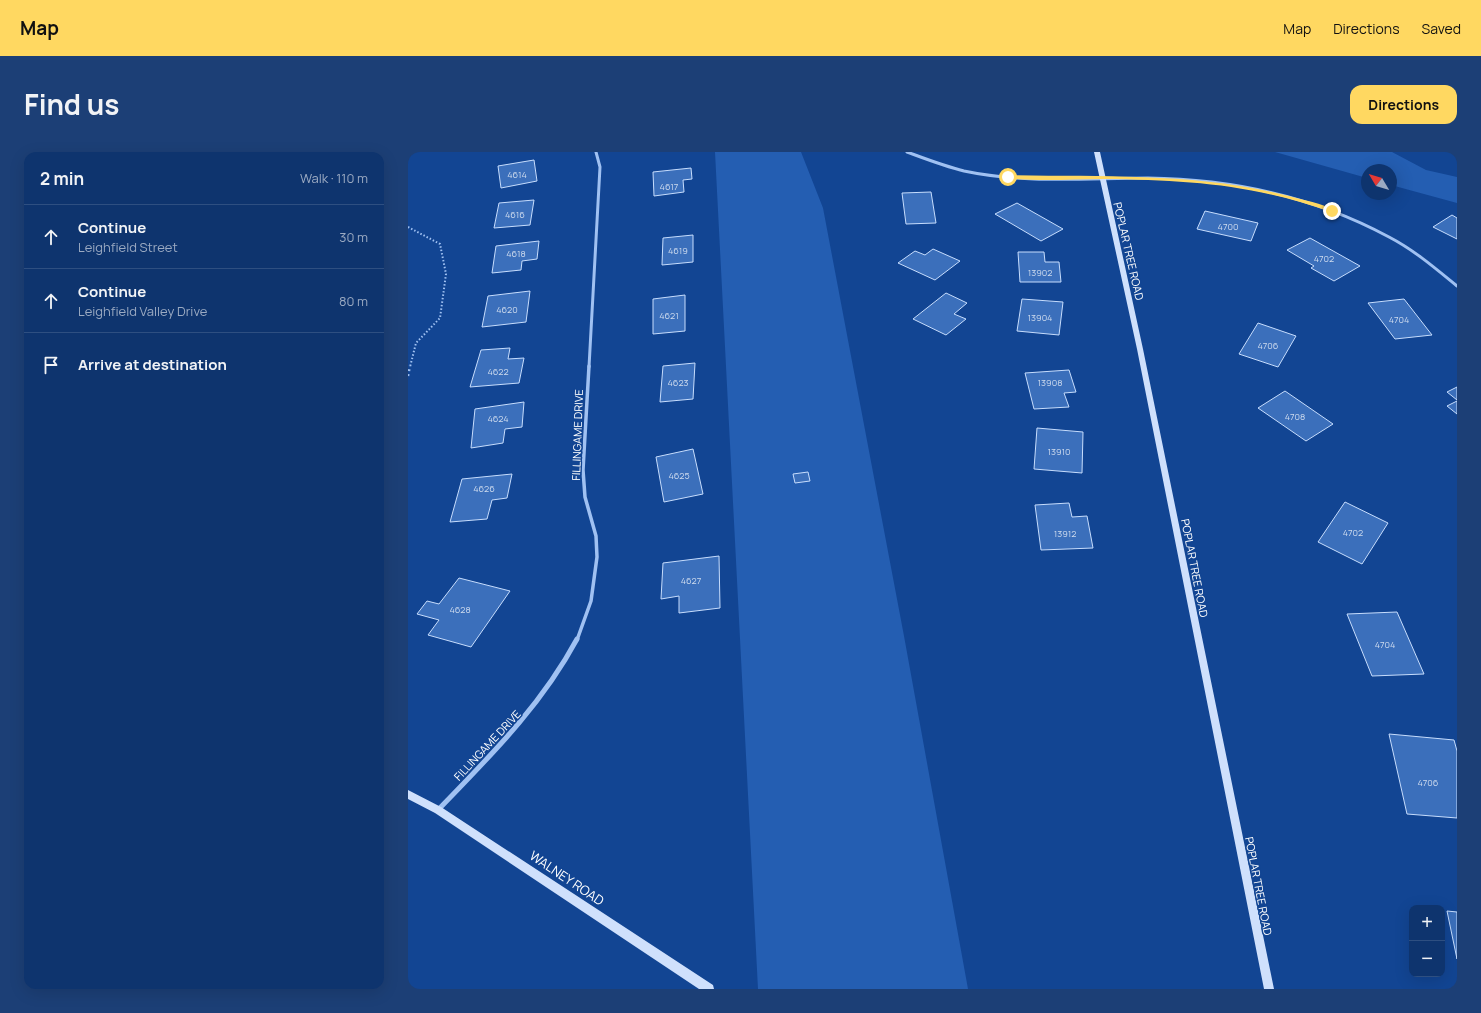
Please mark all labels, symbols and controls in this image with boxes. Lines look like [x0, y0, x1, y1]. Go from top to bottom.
text: Map [20, 15, 59, 41]
text: Map [1283, 19, 1311, 38]
text: Directions [1333, 19, 1400, 38]
text: Saved [1422, 19, 1461, 38]
text: Find us [24, 85, 119, 123]
button: Directions [1350, 85, 1457, 124]
north arrow [1361, 164, 1397, 200]
text: 2 min [40, 167, 84, 190]
house number: 4614 [507, 168, 527, 181]
route start [999, 168, 1017, 186]
text: Walk · 110 m [300, 169, 368, 187]
house number: 4617 [660, 180, 679, 193]
street label: POPLAR TREE ROAD [1110, 200, 1148, 302]
route end [1323, 202, 1341, 220]
house number: 4616 [505, 208, 525, 221]
text: Continue [78, 217, 146, 238]
house number: 4700 [1218, 220, 1238, 233]
icon: ahead [40, 226, 62, 248]
text: 30 m [339, 228, 368, 246]
text: Leighfield Street [78, 238, 178, 256]
house number: 4619 [668, 244, 688, 257]
house number: 4618 [506, 247, 526, 260]
house number: 4702 [1314, 252, 1334, 265]
house number: 13902 [1028, 266, 1052, 279]
text: Continue [78, 281, 146, 302]
icon: ahead [40, 290, 62, 312]
text: 80 m [339, 292, 368, 310]
text: Leighfield Valley Drive [78, 302, 207, 320]
house number: 4620 [496, 303, 518, 316]
house number: 4621 [659, 309, 679, 322]
house number: 13904 [1028, 311, 1052, 324]
house number: 4704 [1389, 313, 1409, 326]
house number: 4706 [1258, 339, 1279, 352]
icon: arrive [40, 354, 62, 376]
text: Arrive at destination [78, 354, 227, 375]
house number: 4622 [487, 365, 509, 378]
house number: 4623 [668, 376, 689, 389]
house number: 13908 [1038, 376, 1062, 389]
street label: FILLINGAME DRIVE [568, 389, 586, 481]
house number: 4708 [1285, 410, 1305, 423]
house number: 4624 [487, 412, 509, 425]
house number: 13910 [1047, 445, 1071, 458]
house number: 4625 [668, 469, 690, 482]
house number: 4626 [473, 482, 495, 495]
street label: POPLAR TREE ROAD [1178, 517, 1212, 619]
house number: 4702 [1343, 526, 1363, 539]
house number: 13912 [1054, 527, 1076, 540]
house number: 4627 [681, 574, 702, 587]
house number: 4628 [449, 603, 471, 616]
house number: 4704 [1375, 638, 1395, 651]
street label: FILLINGAME DRIVE [450, 706, 524, 784]
house number: 4706 [1418, 776, 1439, 789]
street label: POPLAR TREE ROAD [1242, 835, 1276, 937]
street label: WALNEY ROAD [526, 846, 608, 910]
map controls [1409, 905, 1445, 977]
button: + [1409, 905, 1445, 941]
button: − [1409, 941, 1445, 977]

